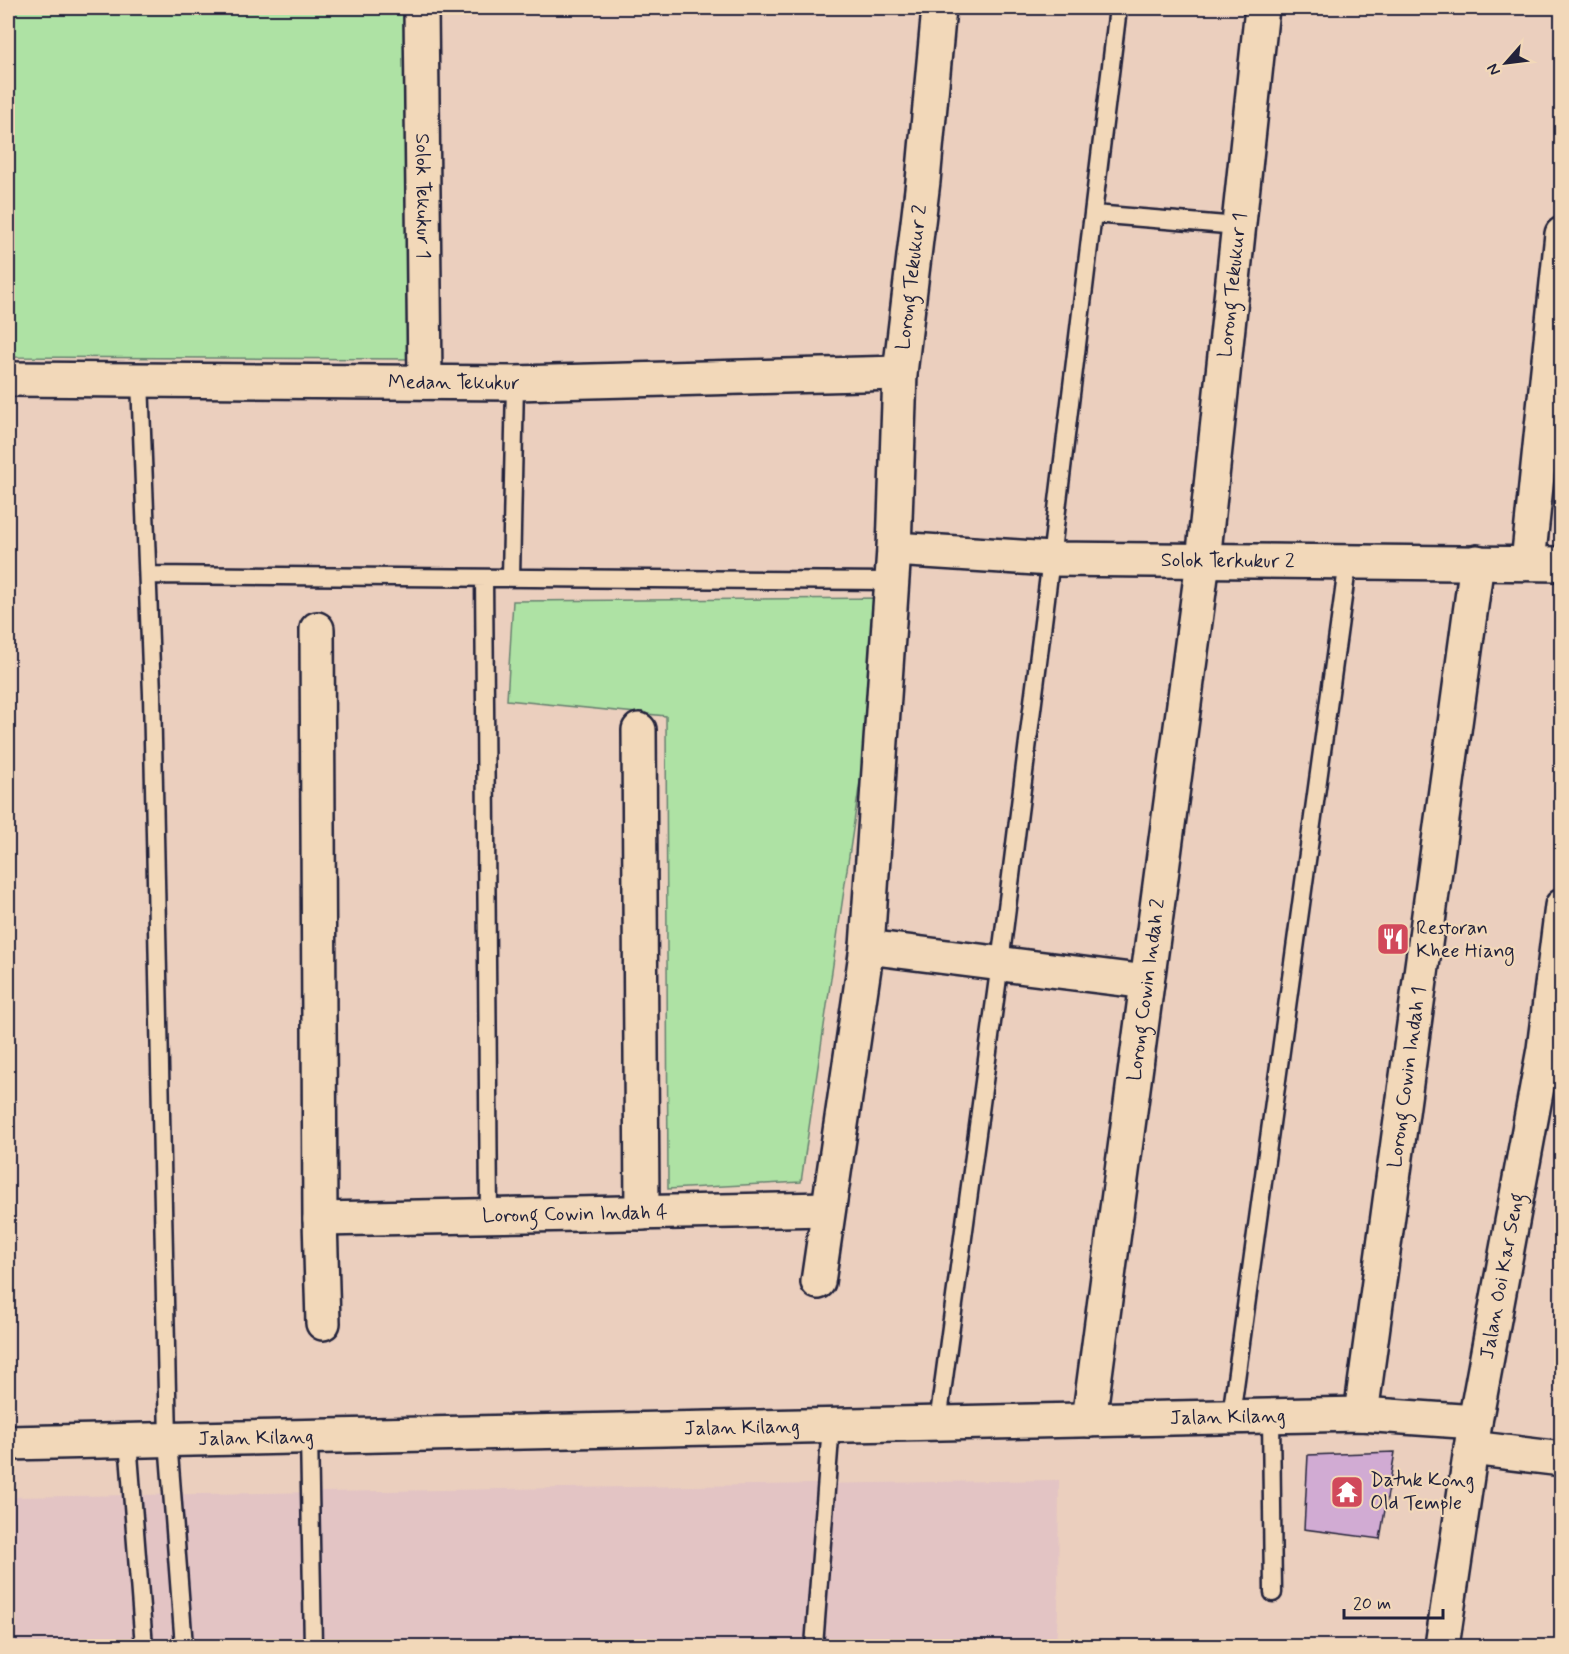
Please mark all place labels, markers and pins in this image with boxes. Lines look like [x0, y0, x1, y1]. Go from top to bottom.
place label: Restoran Khee Hiang [1416, 915, 1515, 966]
restaurant icon: Restoran Khee Hiang [1375, 921, 1411, 957]
place label: Datuk Kong Old Temple [1370, 1467, 1474, 1517]
temple icon: Datuk Kong Old Temple [1329, 1474, 1365, 1510]

